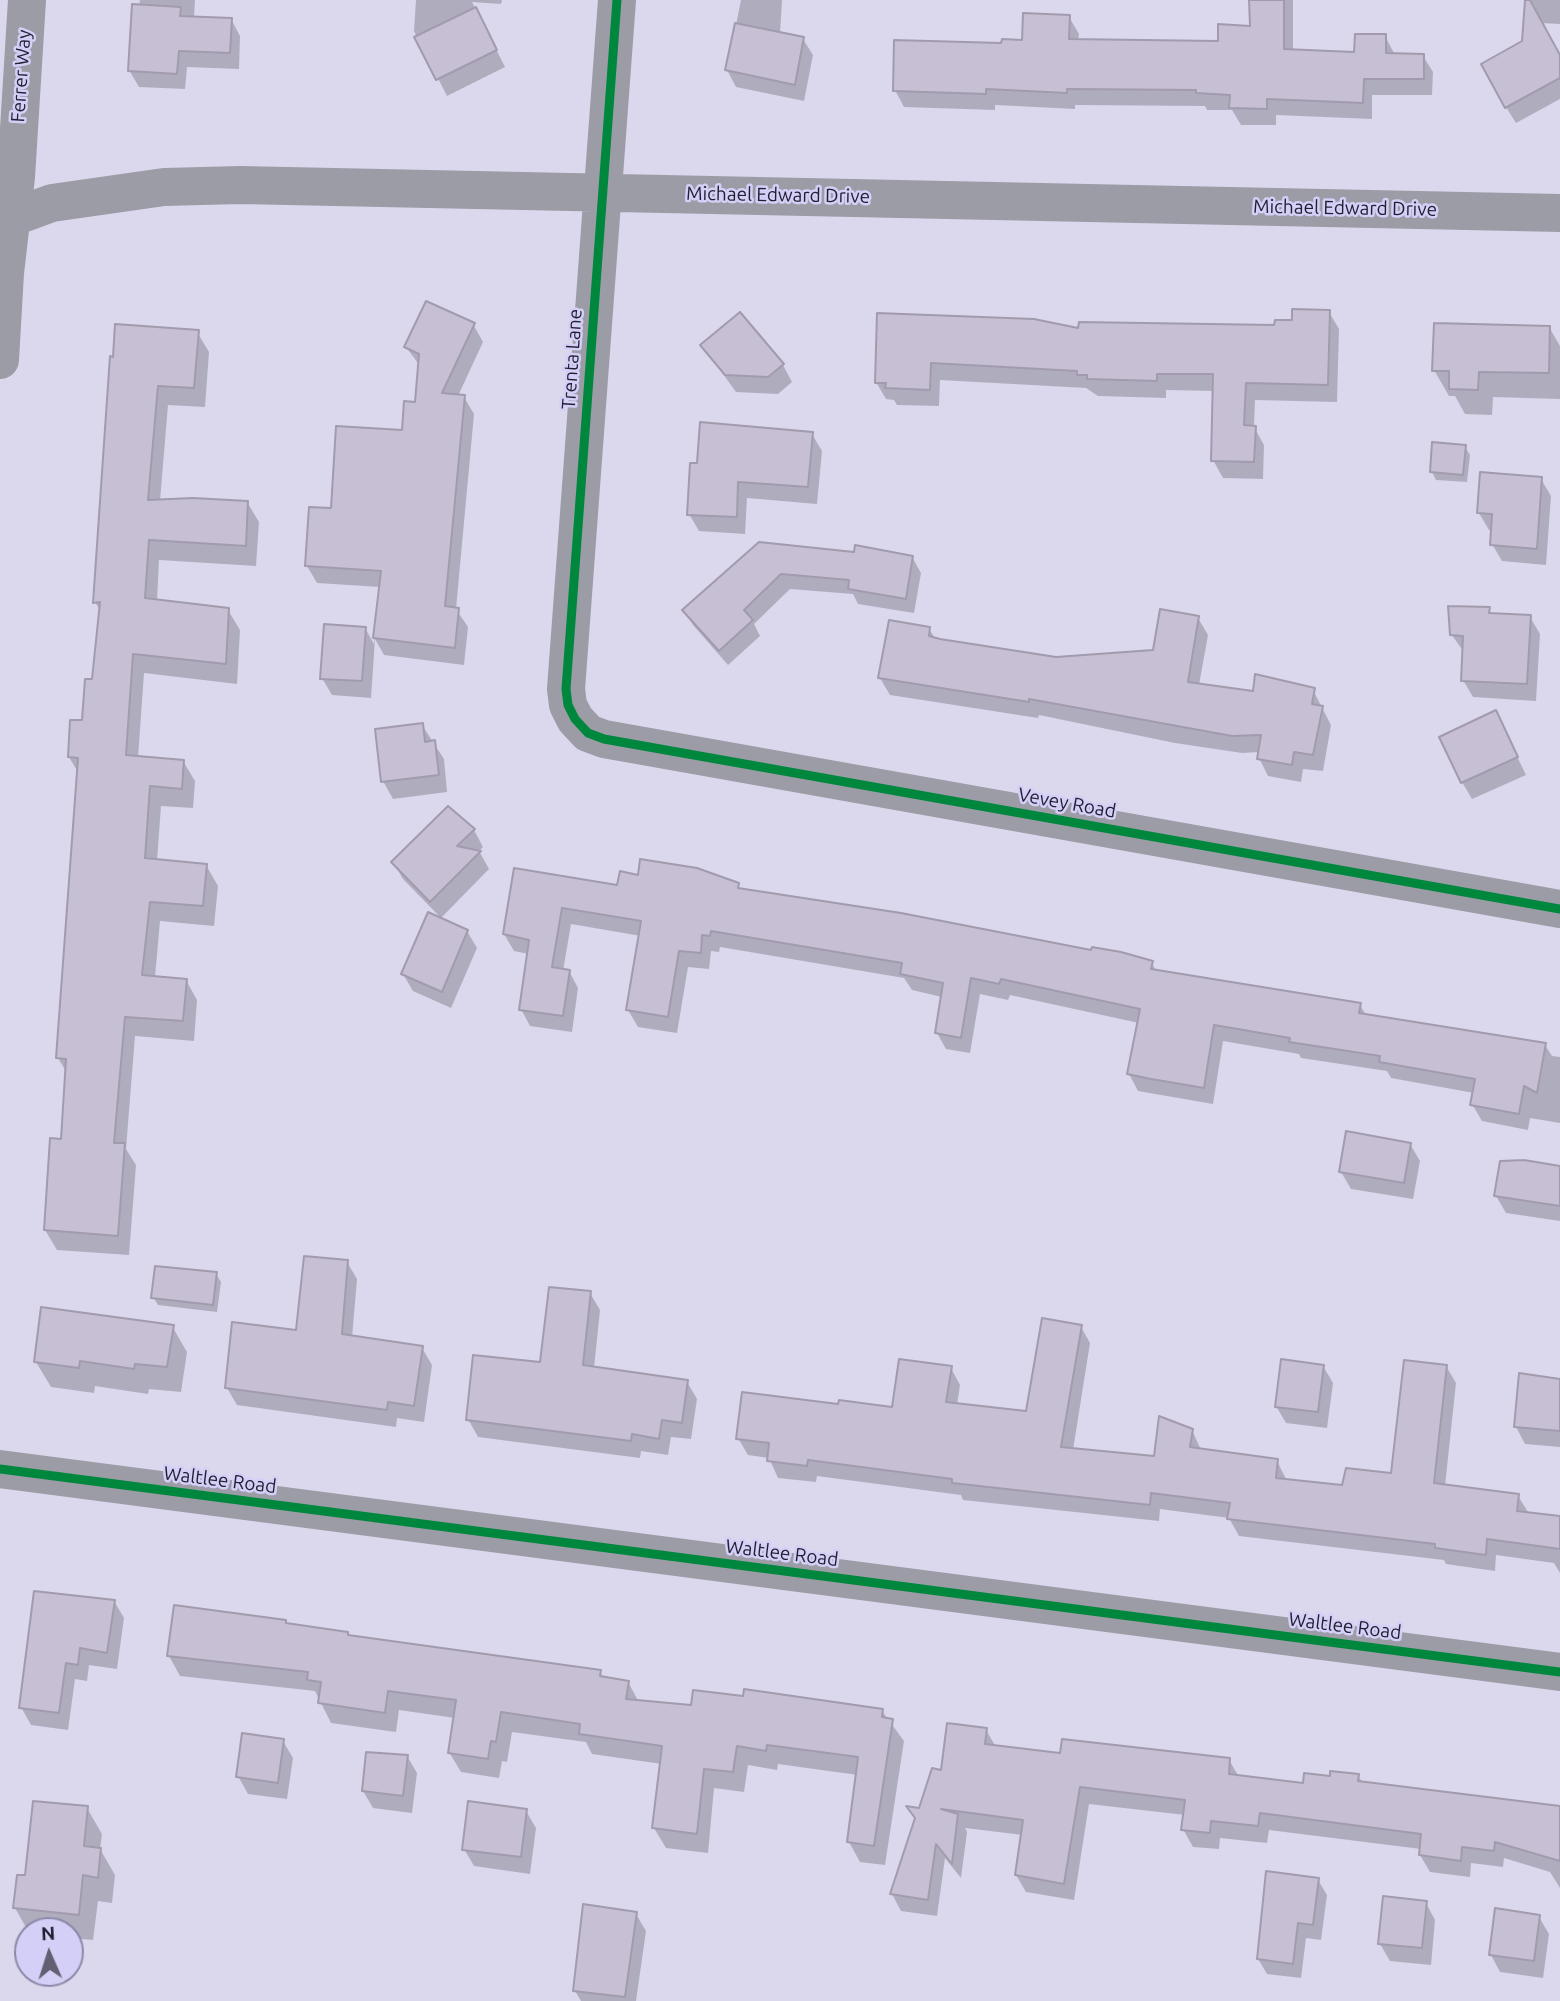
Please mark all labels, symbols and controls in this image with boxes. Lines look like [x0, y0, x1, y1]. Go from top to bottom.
street label: Ferrer Way [6, 29, 36, 123]
street label: Michael Edward Drive [686, 182, 870, 208]
street label: Michael Edward Drive [1253, 195, 1437, 221]
street label: Trenta Lane [557, 308, 587, 410]
street label: Vevey Road [1016, 783, 1118, 823]
street label: Waltlee Road [162, 1462, 278, 1498]
street label: Waltlee Road [724, 1535, 840, 1571]
street label: Waltlee Road [1287, 1608, 1403, 1644]
north arrow [14, 1917, 84, 1987]
text: N [40, 1922, 56, 1944]

